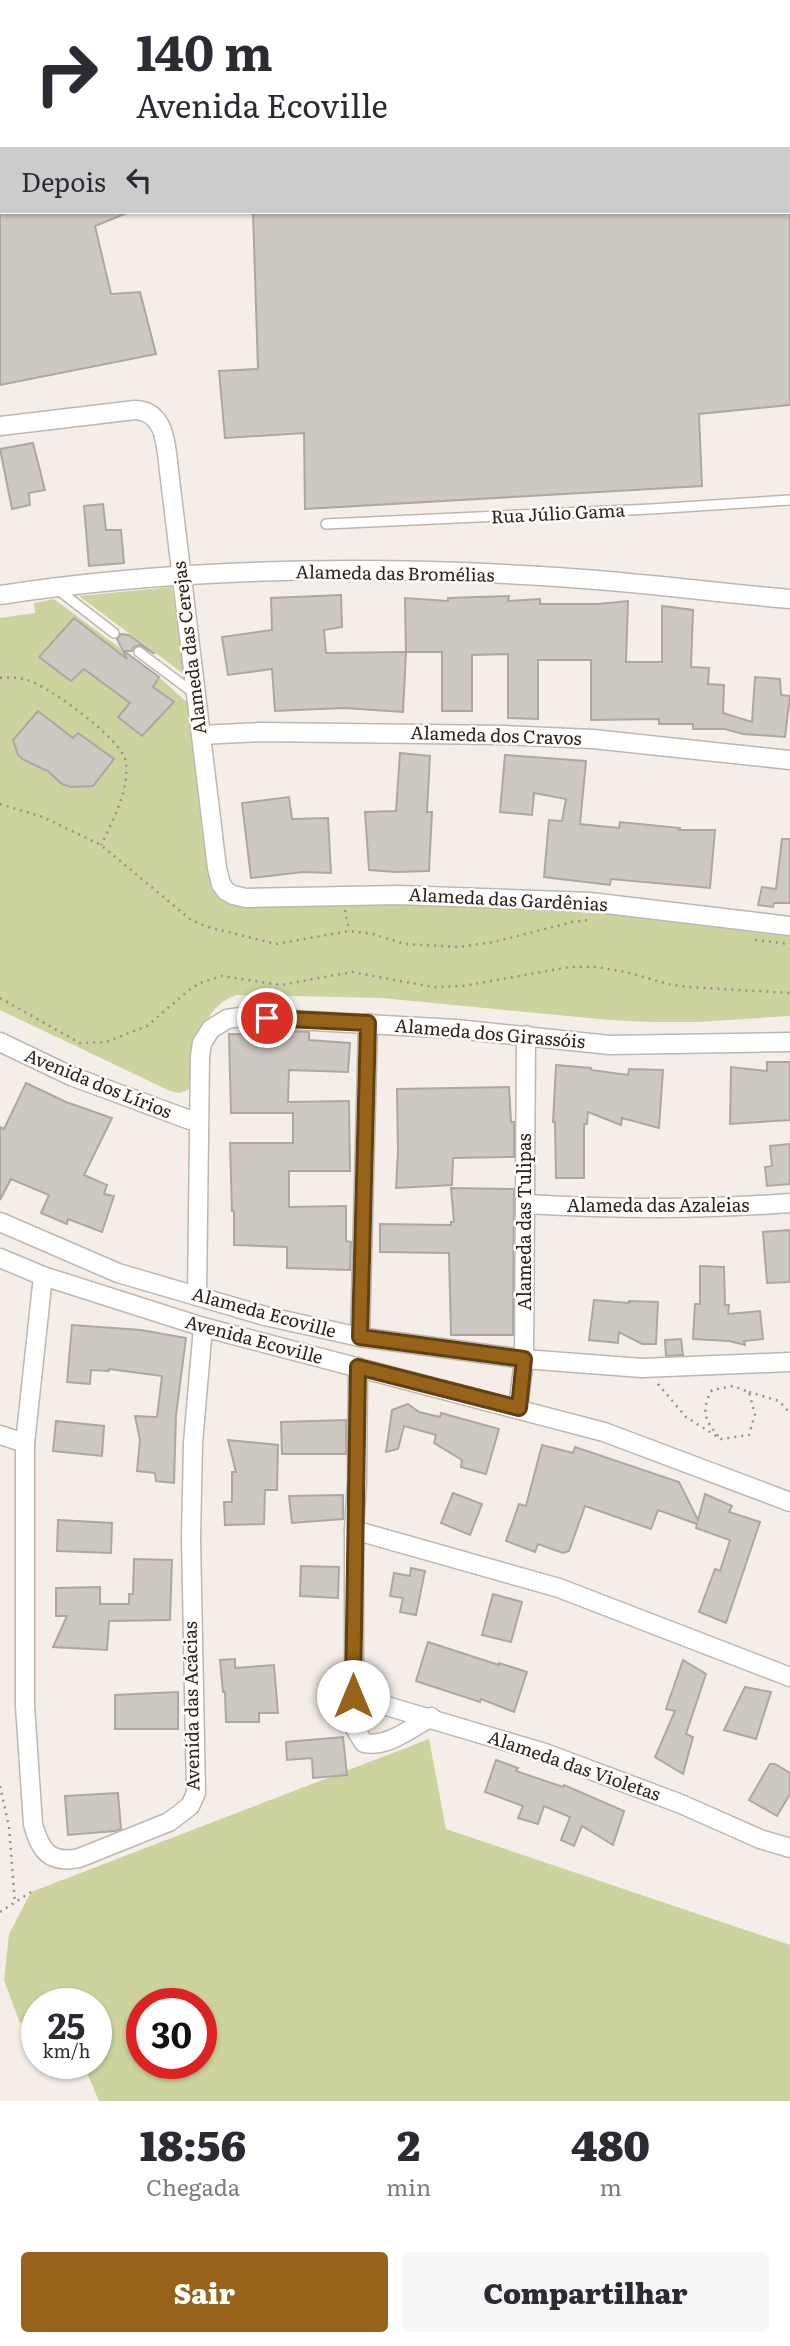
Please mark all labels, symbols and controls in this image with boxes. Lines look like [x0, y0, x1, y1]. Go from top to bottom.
text: 140 m [136, 13, 273, 86]
icon: right [21, 28, 112, 119]
text: Avenida Ecoville [136, 80, 388, 128]
text: Depois [21, 161, 106, 200]
icon: left [120, 161, 158, 199]
street label: Rua Júlio Gama [490, 495, 626, 529]
street label: Alameda das Bromélias [295, 557, 495, 588]
street label: Alameda das Cerejas [164, 560, 213, 736]
street label: Alameda dos Cravos [410, 718, 582, 751]
street label: Alameda das Gardênias [408, 880, 608, 917]
pin [237, 988, 297, 1048]
icon: arrive [248, 999, 286, 1037]
street label: Alameda dos Girassóis [394, 1011, 587, 1054]
street label: Avenida dos Lírios [21, 1041, 176, 1124]
street label: Alameda das Tulipas [510, 1133, 537, 1311]
street label: Alameda das Azaleias [567, 1191, 749, 1218]
street label: Alameda Ecoville [189, 1279, 340, 1344]
street label: Avenida Ecoville [182, 1307, 326, 1370]
street label: Avenida das Acácias [176, 1621, 205, 1791]
position arrow [316, 1659, 390, 1733]
street label: Alameda das Violetas [485, 1722, 664, 1807]
speed limit sign: 30 [126, 1988, 217, 2079]
text: 25 [48, 1998, 85, 2050]
text: km/h [43, 2037, 90, 2064]
text: 18:56 [140, 2112, 246, 2174]
text: 2 [397, 2112, 420, 2174]
text: 480 [571, 2112, 650, 2174]
text: Chegada [146, 2169, 240, 2203]
text: min [386, 2169, 431, 2203]
text: m [599, 2169, 622, 2203]
button: Sair [21, 2252, 388, 2332]
button: Compartilhar [402, 2252, 769, 2332]

